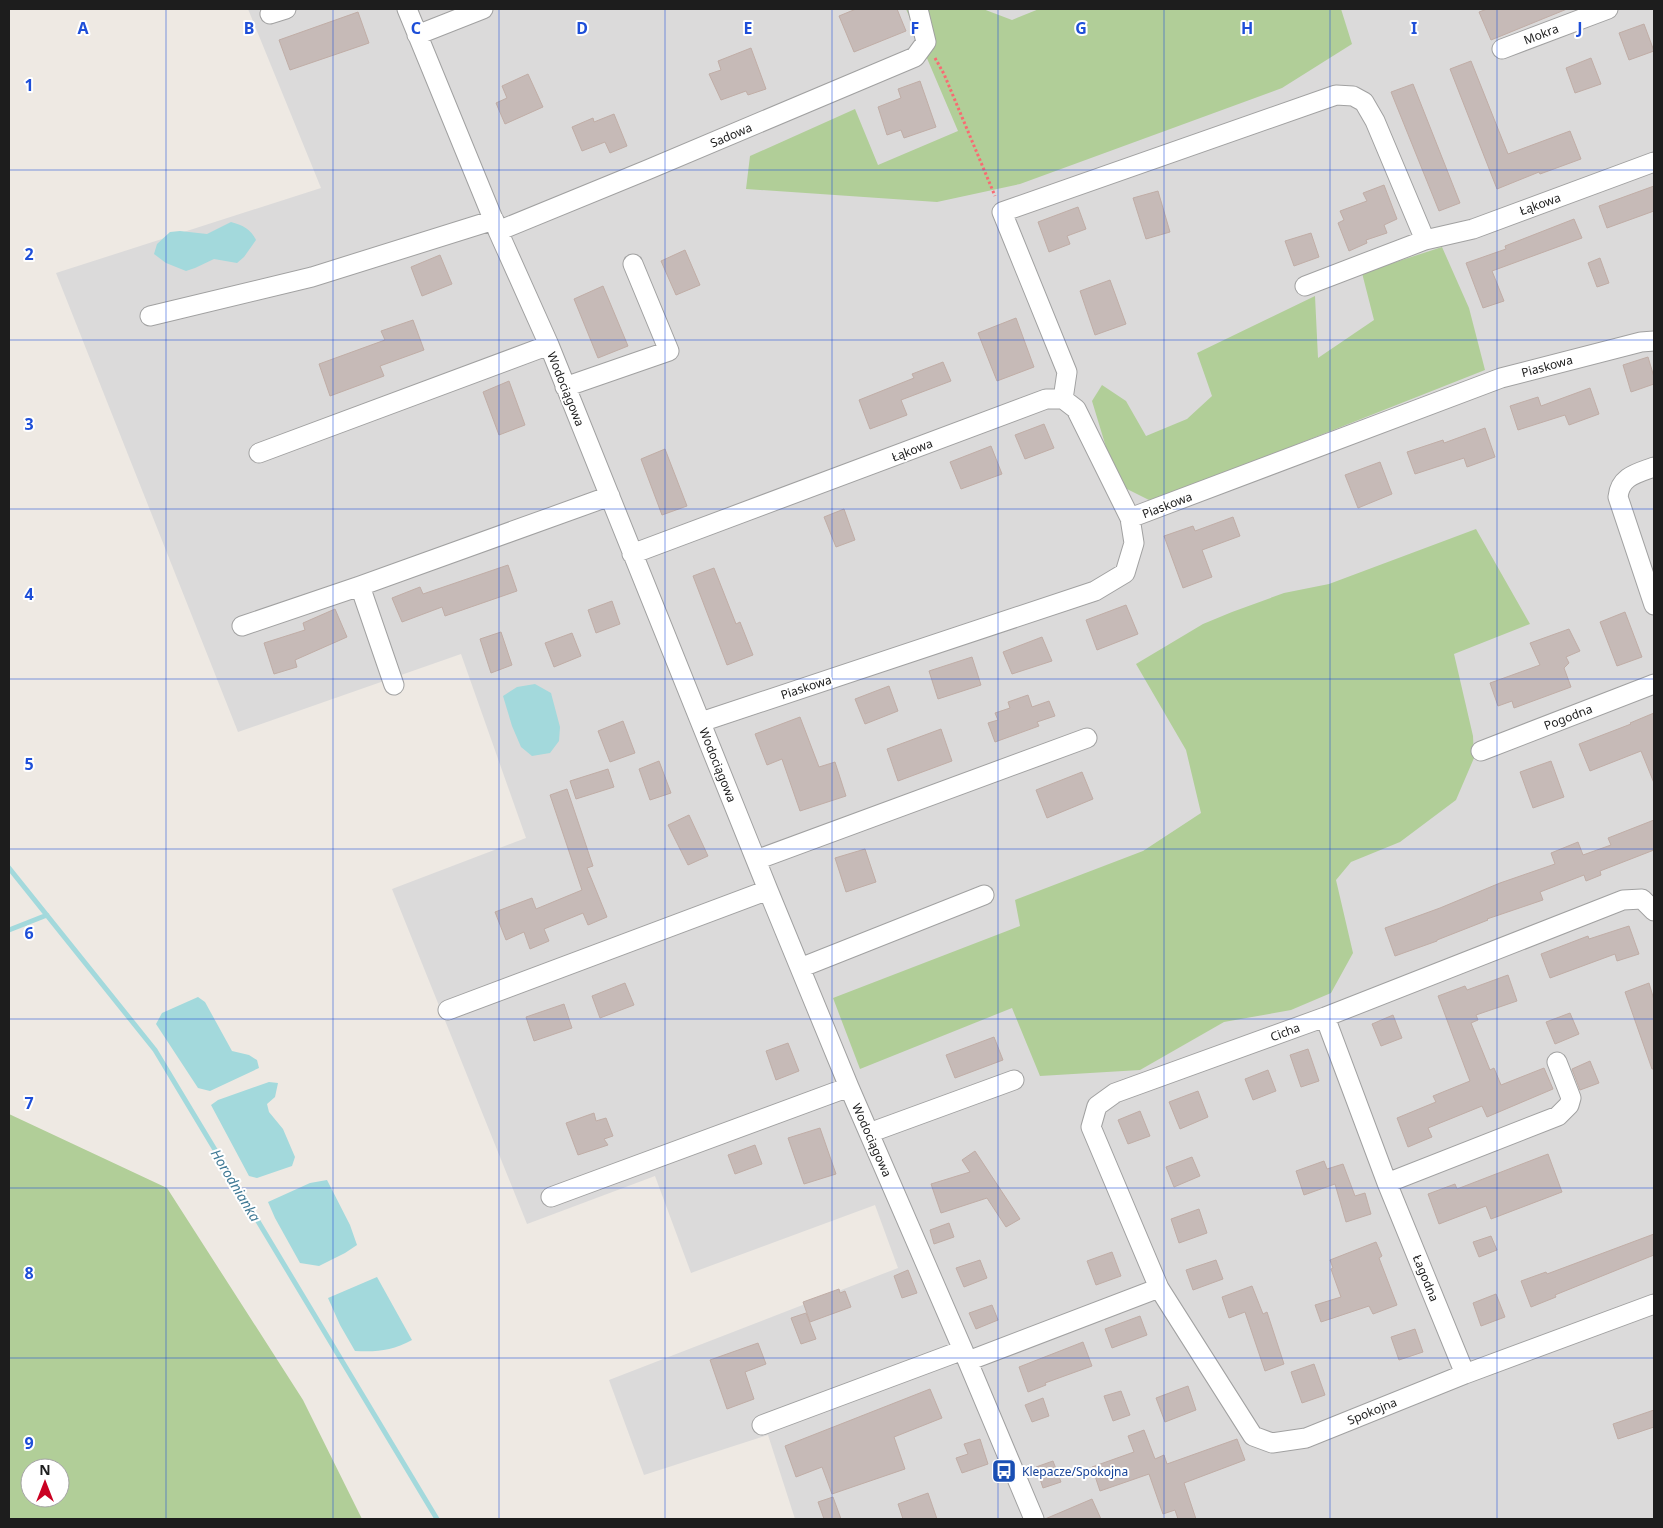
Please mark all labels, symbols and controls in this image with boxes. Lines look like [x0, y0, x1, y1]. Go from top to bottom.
text: A [77, 17, 89, 39]
text: B [244, 17, 254, 39]
text: C [411, 17, 421, 39]
text: D [576, 17, 588, 39]
text: E [744, 17, 753, 39]
text: F [911, 17, 919, 39]
text: G [1075, 17, 1087, 39]
text: H [1241, 17, 1253, 39]
text: I [1411, 17, 1417, 39]
text: J [1575, 17, 1583, 39]
street label: Mokra [1521, 20, 1561, 48]
text: 1 [24, 74, 34, 96]
street label: Sadowa [707, 119, 755, 151]
street label: Łąkowa [1517, 189, 1563, 219]
text: 2 [24, 243, 34, 265]
street label: Wodociągowa [543, 349, 589, 429]
street label: Piaskowa [1519, 351, 1575, 381]
text: 3 [24, 413, 34, 435]
street label: Łąkowa [889, 434, 935, 466]
street label: Piaskowa [1139, 488, 1195, 522]
text: 4 [24, 583, 34, 605]
street label: Piaskowa [778, 671, 834, 703]
street label: Pogodna [1541, 700, 1595, 734]
street label: Wodociągowa [695, 725, 741, 805]
text: 5 [24, 753, 34, 775]
text: 6 [24, 922, 34, 944]
street label: Cicha [1268, 1019, 1302, 1045]
text: 7 [24, 1092, 34, 1114]
street label: Wodociągowa [848, 1100, 896, 1180]
water label: Horodnianka [207, 1145, 265, 1225]
street label: Łagodna [1409, 1252, 1443, 1304]
text: 8 [24, 1262, 34, 1284]
street label: Spokojna [1345, 1393, 1399, 1429]
text: 9 [24, 1432, 34, 1454]
north arrow [20, 1458, 70, 1508]
bus stop icon: Klepacze/Spokojna [991, 1458, 1017, 1484]
text: N [39, 1460, 51, 1479]
place label: Klepacze/Spokojna [1022, 1463, 1128, 1480]

